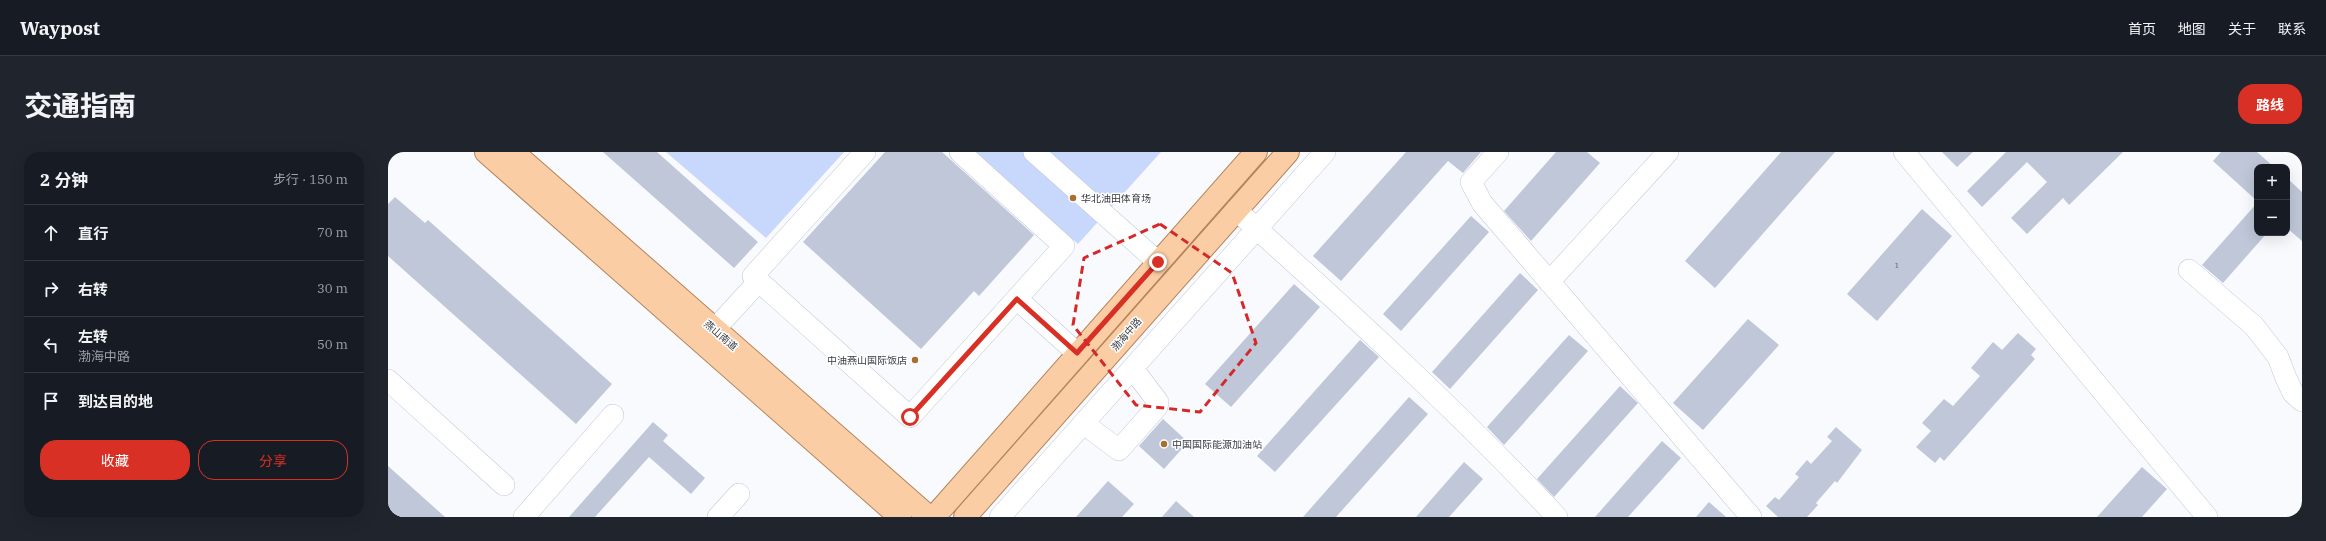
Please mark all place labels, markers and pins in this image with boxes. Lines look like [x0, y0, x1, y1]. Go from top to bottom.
place label: 华北油田体育场 [1081, 192, 1151, 205]
marker: 华北油田体育场 [1068, 193, 1078, 203]
place label: 中油燕山国际饭店 [827, 354, 907, 367]
marker: 中油燕山国际饭店 [910, 355, 920, 365]
place label: 中国国际能源加油站 [1172, 438, 1262, 451]
marker: 中国国际能源加油站 [1159, 439, 1169, 449]

